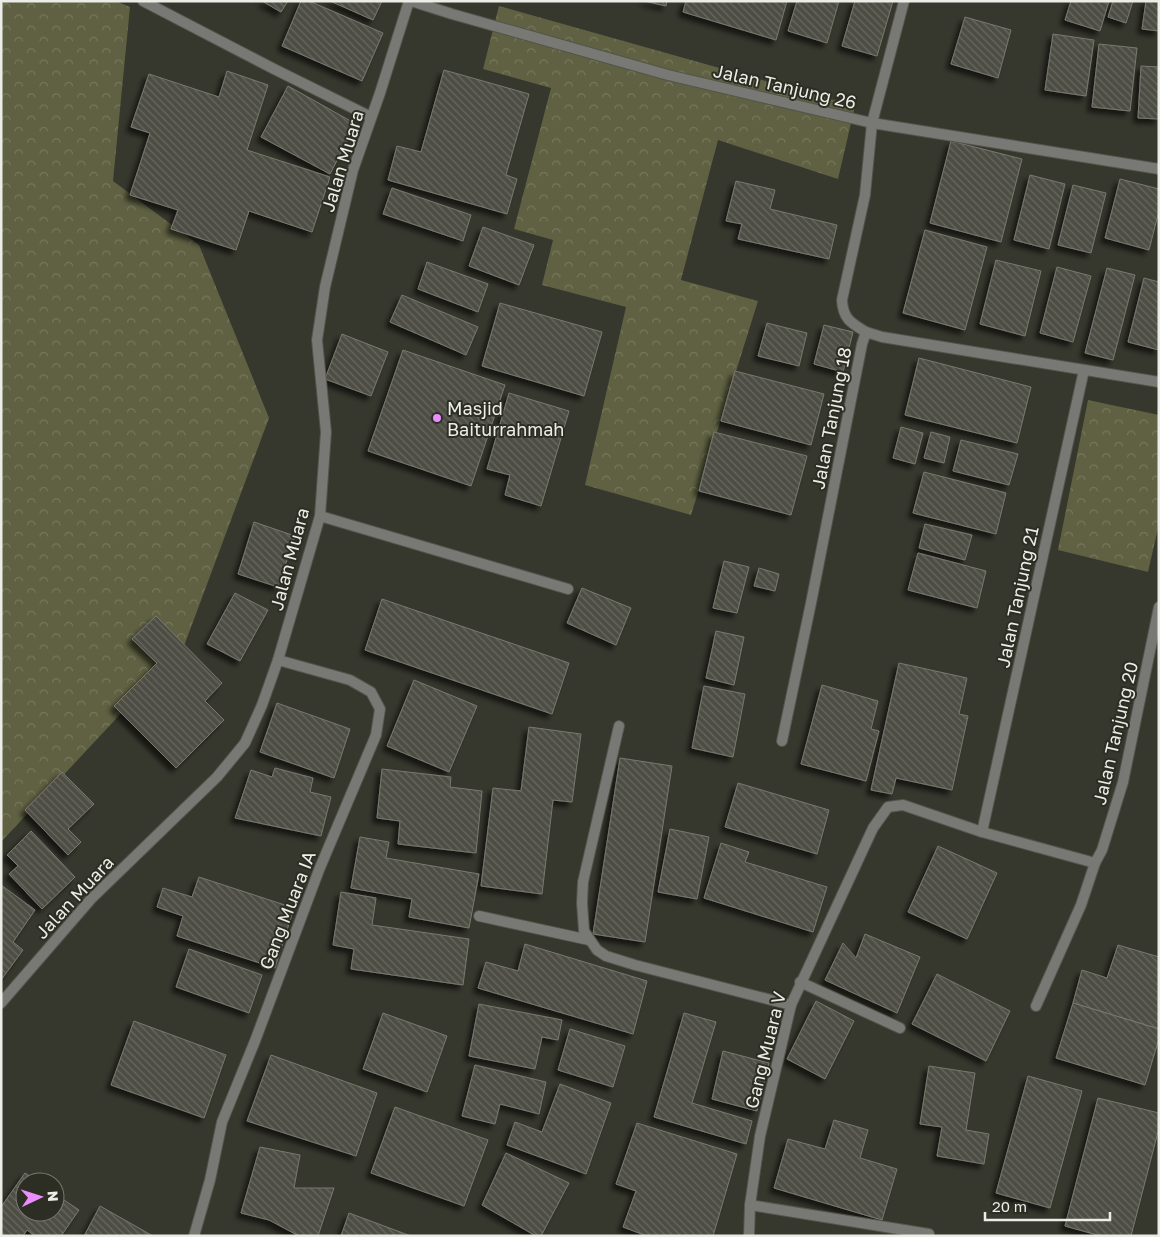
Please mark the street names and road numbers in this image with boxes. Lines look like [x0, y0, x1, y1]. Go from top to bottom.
street label: Jalan Tanjung 26 [711, 59, 859, 113]
street label: Jalan Muara [316, 107, 368, 215]
street label: Jalan Tanjung 18 [806, 345, 856, 491]
street label: Jalan Muara [265, 505, 313, 613]
street label: Jalan Tanjung 21 [991, 524, 1043, 670]
street label: Jalan Tanjung 20 [1088, 659, 1142, 807]
street label: Gang Muara IA [254, 848, 320, 972]
street label: Jalan Muara [30, 851, 118, 943]
street label: Gang Muara V [740, 989, 790, 1111]

